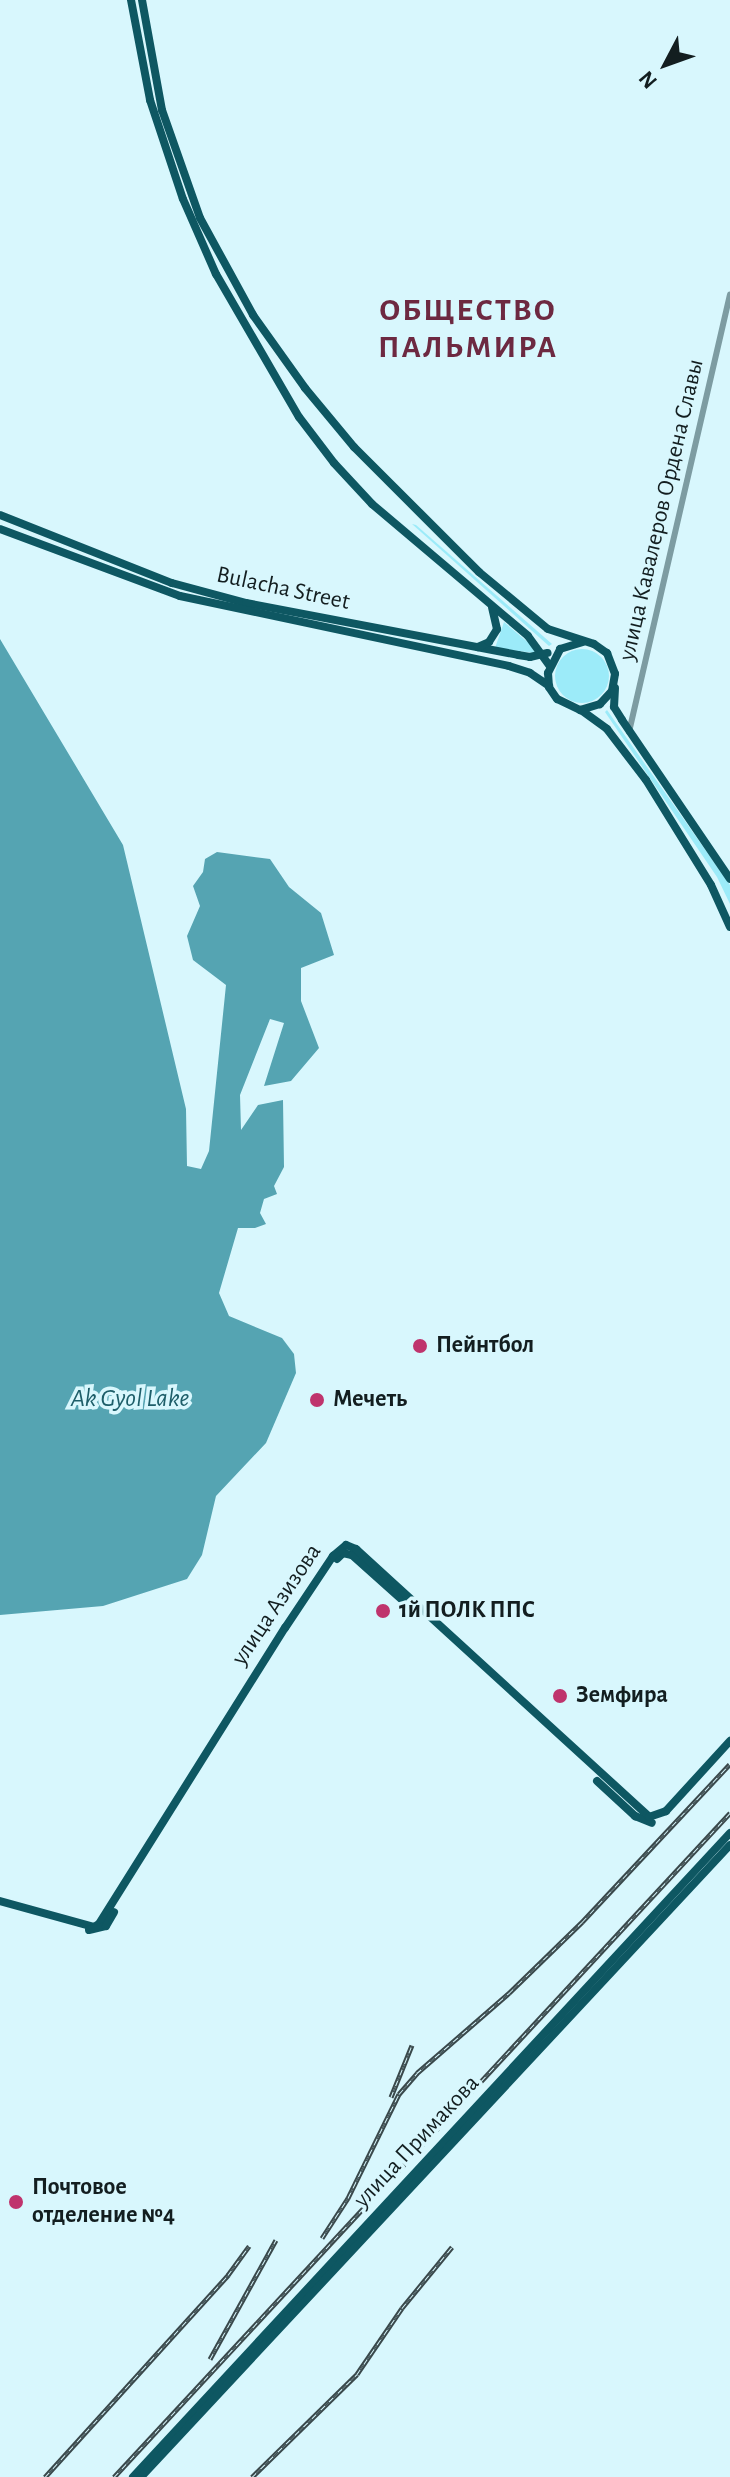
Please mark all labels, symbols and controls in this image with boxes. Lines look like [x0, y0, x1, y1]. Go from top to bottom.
north arrow [626, 24, 706, 104]
text: N [635, 67, 661, 93]
district label: ОБЩЕСТВО ПАЛЬМИРА [378, 292, 558, 367]
street label: улица Кавалеров Ордена Славы [613, 356, 711, 664]
street label: Bulacha Street [214, 561, 352, 617]
place label: Пейнтбол [436, 1332, 534, 1360]
marker: Пейнтбол [411, 1337, 429, 1355]
water label: Ak Gyol Lake [71, 1383, 189, 1415]
place label: Мечеть [333, 1386, 407, 1414]
marker: Мечеть [308, 1391, 326, 1409]
street label: улица Азизова [226, 1539, 328, 1671]
place label: 1й ПОЛК ППС [399, 1597, 535, 1625]
marker: 1й ПОЛК ППС [374, 1602, 392, 1620]
place label: Земфира [576, 1682, 668, 1710]
marker: Земфира [551, 1687, 569, 1705]
street label: улица Примакова [348, 2070, 486, 2214]
place label: Почтовое отделение №4 [32, 2174, 175, 2230]
marker: Почтовое отделение №4 [7, 2193, 25, 2211]

